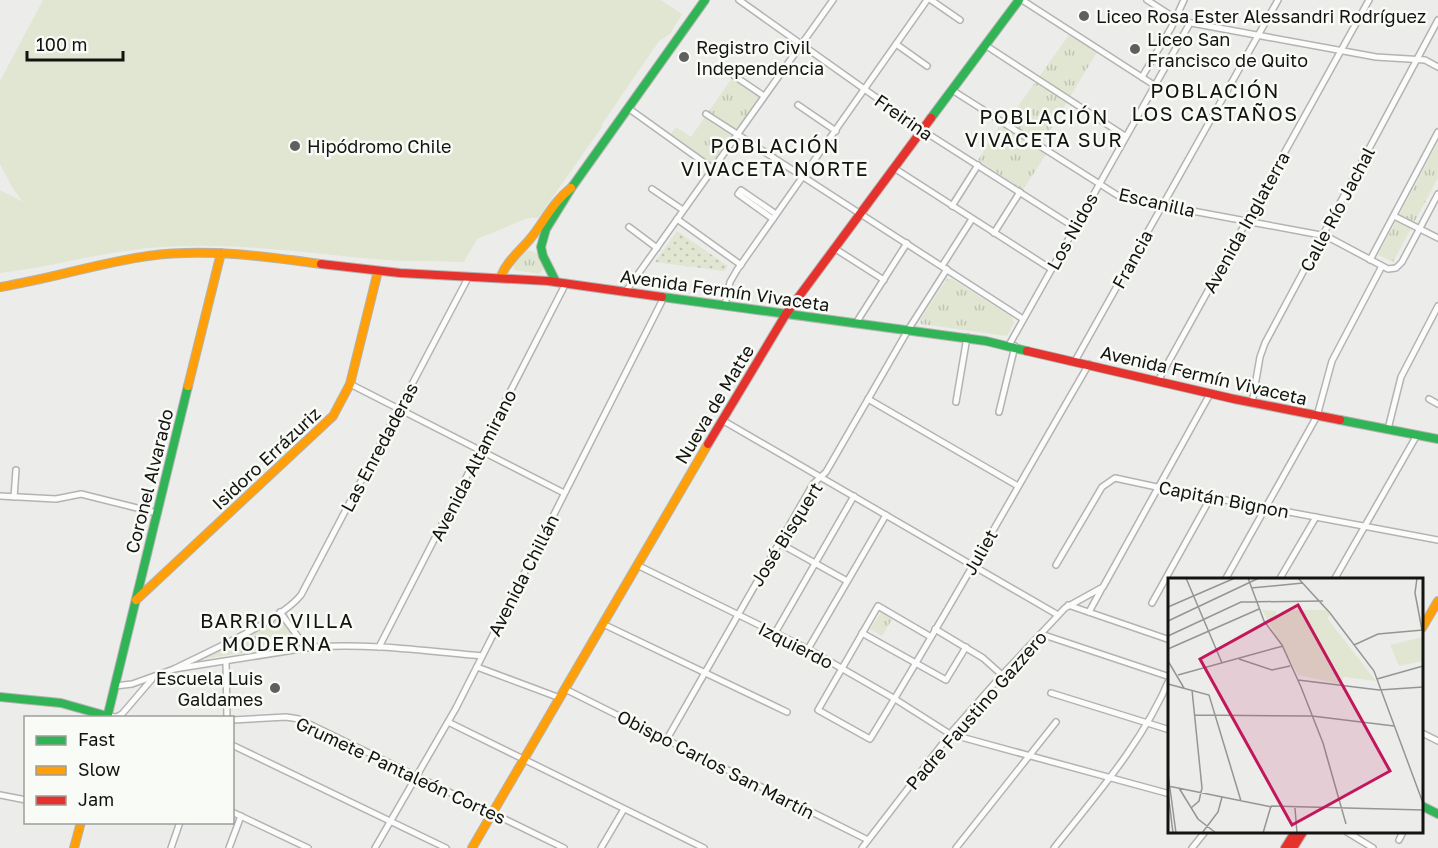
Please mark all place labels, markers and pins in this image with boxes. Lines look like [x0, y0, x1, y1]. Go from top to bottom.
place label: Liceo Rosa Ester Alessandri Rodríguez [1096, 5, 1426, 27]
marker: Liceo Rosa Ester Alessandri Rodríguez [1077, 9, 1091, 23]
place label: Liceo San Francisco de Quito [1147, 28, 1308, 71]
place label: Registro Civil Independencia [696, 36, 824, 79]
marker: Liceo San Francisco de Quito [1128, 42, 1142, 56]
marker: Registro Civil Independencia [677, 50, 691, 64]
place label: Hipódromo Chile [307, 135, 451, 157]
marker: Hipódromo Chile [288, 139, 302, 153]
place label: Escuela Luis Galdames [156, 667, 263, 710]
marker: Escuela Luis Galdames [268, 681, 282, 695]

